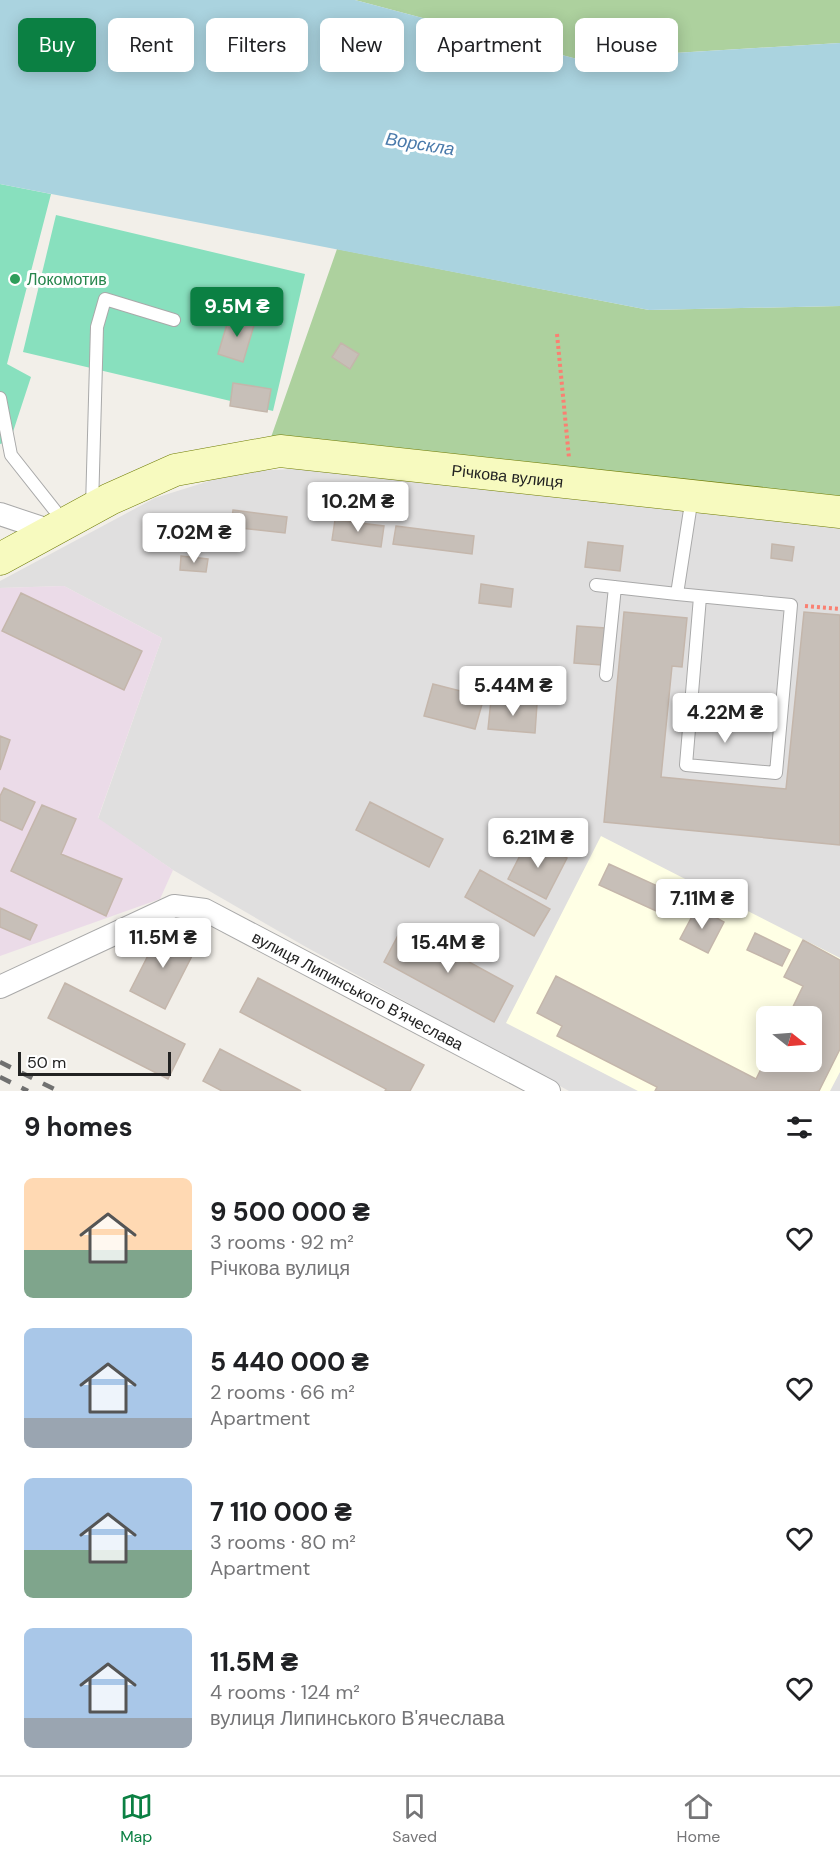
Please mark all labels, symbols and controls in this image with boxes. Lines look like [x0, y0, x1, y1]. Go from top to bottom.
chip: Buy [18, 18, 96, 72]
chip: Rent [108, 18, 194, 72]
chip: Filters [206, 18, 308, 72]
chip: New [320, 18, 404, 72]
chip: Apartment [416, 18, 563, 72]
chip: House [575, 18, 678, 72]
water label: Ворскла [384, 127, 456, 161]
place label: Локомотив [27, 269, 107, 290]
marker: Локомотив [8, 272, 22, 286]
pin: 9.5M ₴ [188, 287, 286, 338]
text: 9.5M ₴ [204, 293, 270, 319]
street label: Річкова вулиця [451, 459, 564, 492]
pin: 10.2M ₴ [303, 482, 413, 533]
text: 10.2M ₴ [322, 488, 394, 514]
pin: 7.02M ₴ [139, 513, 249, 564]
text: 7.02M ₴ [156, 519, 232, 545]
pin: 5.44M ₴ [458, 666, 568, 717]
text: 5.44M ₴ [473, 672, 553, 698]
pin: 4.22M ₴ [670, 693, 780, 744]
text: 4.22M ₴ [687, 699, 763, 725]
pin: 6.21M ₴ [483, 818, 593, 869]
text: 6.21M ₴ [502, 824, 574, 850]
pin: 7.11M ₴ [647, 879, 757, 930]
text: 7.11M ₴ [670, 885, 734, 911]
pin: 11.5M ₴ [108, 918, 218, 969]
pin: 15.4M ₴ [393, 923, 503, 974]
text: 11.5M ₴ [129, 924, 197, 950]
street label: вулиця Липинського В'ячеслава [249, 926, 467, 1055]
text: 15.4M ₴ [411, 929, 485, 955]
north arrow [756, 1006, 822, 1072]
map controls [756, 1006, 822, 1072]
scale bar [18, 1049, 171, 1076]
text: 50 m [27, 1052, 66, 1073]
text: 9 homes [24, 1110, 133, 1144]
icon: filters [783, 1111, 816, 1144]
text: 9 500 000 ₴ [210, 1195, 370, 1229]
icon: home [72, 1202, 144, 1274]
icon: heart [783, 1222, 816, 1255]
text: 3 rooms · 92 m² [210, 1229, 354, 1255]
text: Річкова вулиця [210, 1255, 350, 1281]
text: 5 440 000 ₴ [210, 1345, 369, 1379]
icon: home [72, 1352, 144, 1424]
icon: heart [783, 1372, 816, 1405]
text: 2 rooms · 66 m² [210, 1379, 355, 1405]
text: Apartment [210, 1405, 310, 1431]
text: 7 110 000 ₴ [210, 1495, 352, 1529]
icon: home [72, 1502, 144, 1574]
icon: heart [783, 1522, 816, 1555]
text: 3 rooms · 80 m² [210, 1529, 356, 1555]
text: Apartment [210, 1555, 310, 1581]
text: 11.5M ₴ [210, 1645, 298, 1679]
icon: home [72, 1652, 144, 1724]
icon: heart [783, 1672, 816, 1705]
text: 4 rooms · 124 m² [210, 1679, 360, 1705]
text: вулиця Липинського В'ячеслава [210, 1705, 505, 1731]
tab: Map [120, 1790, 153, 1847]
tab: Saved [392, 1790, 437, 1847]
tab: Home [677, 1790, 720, 1847]

